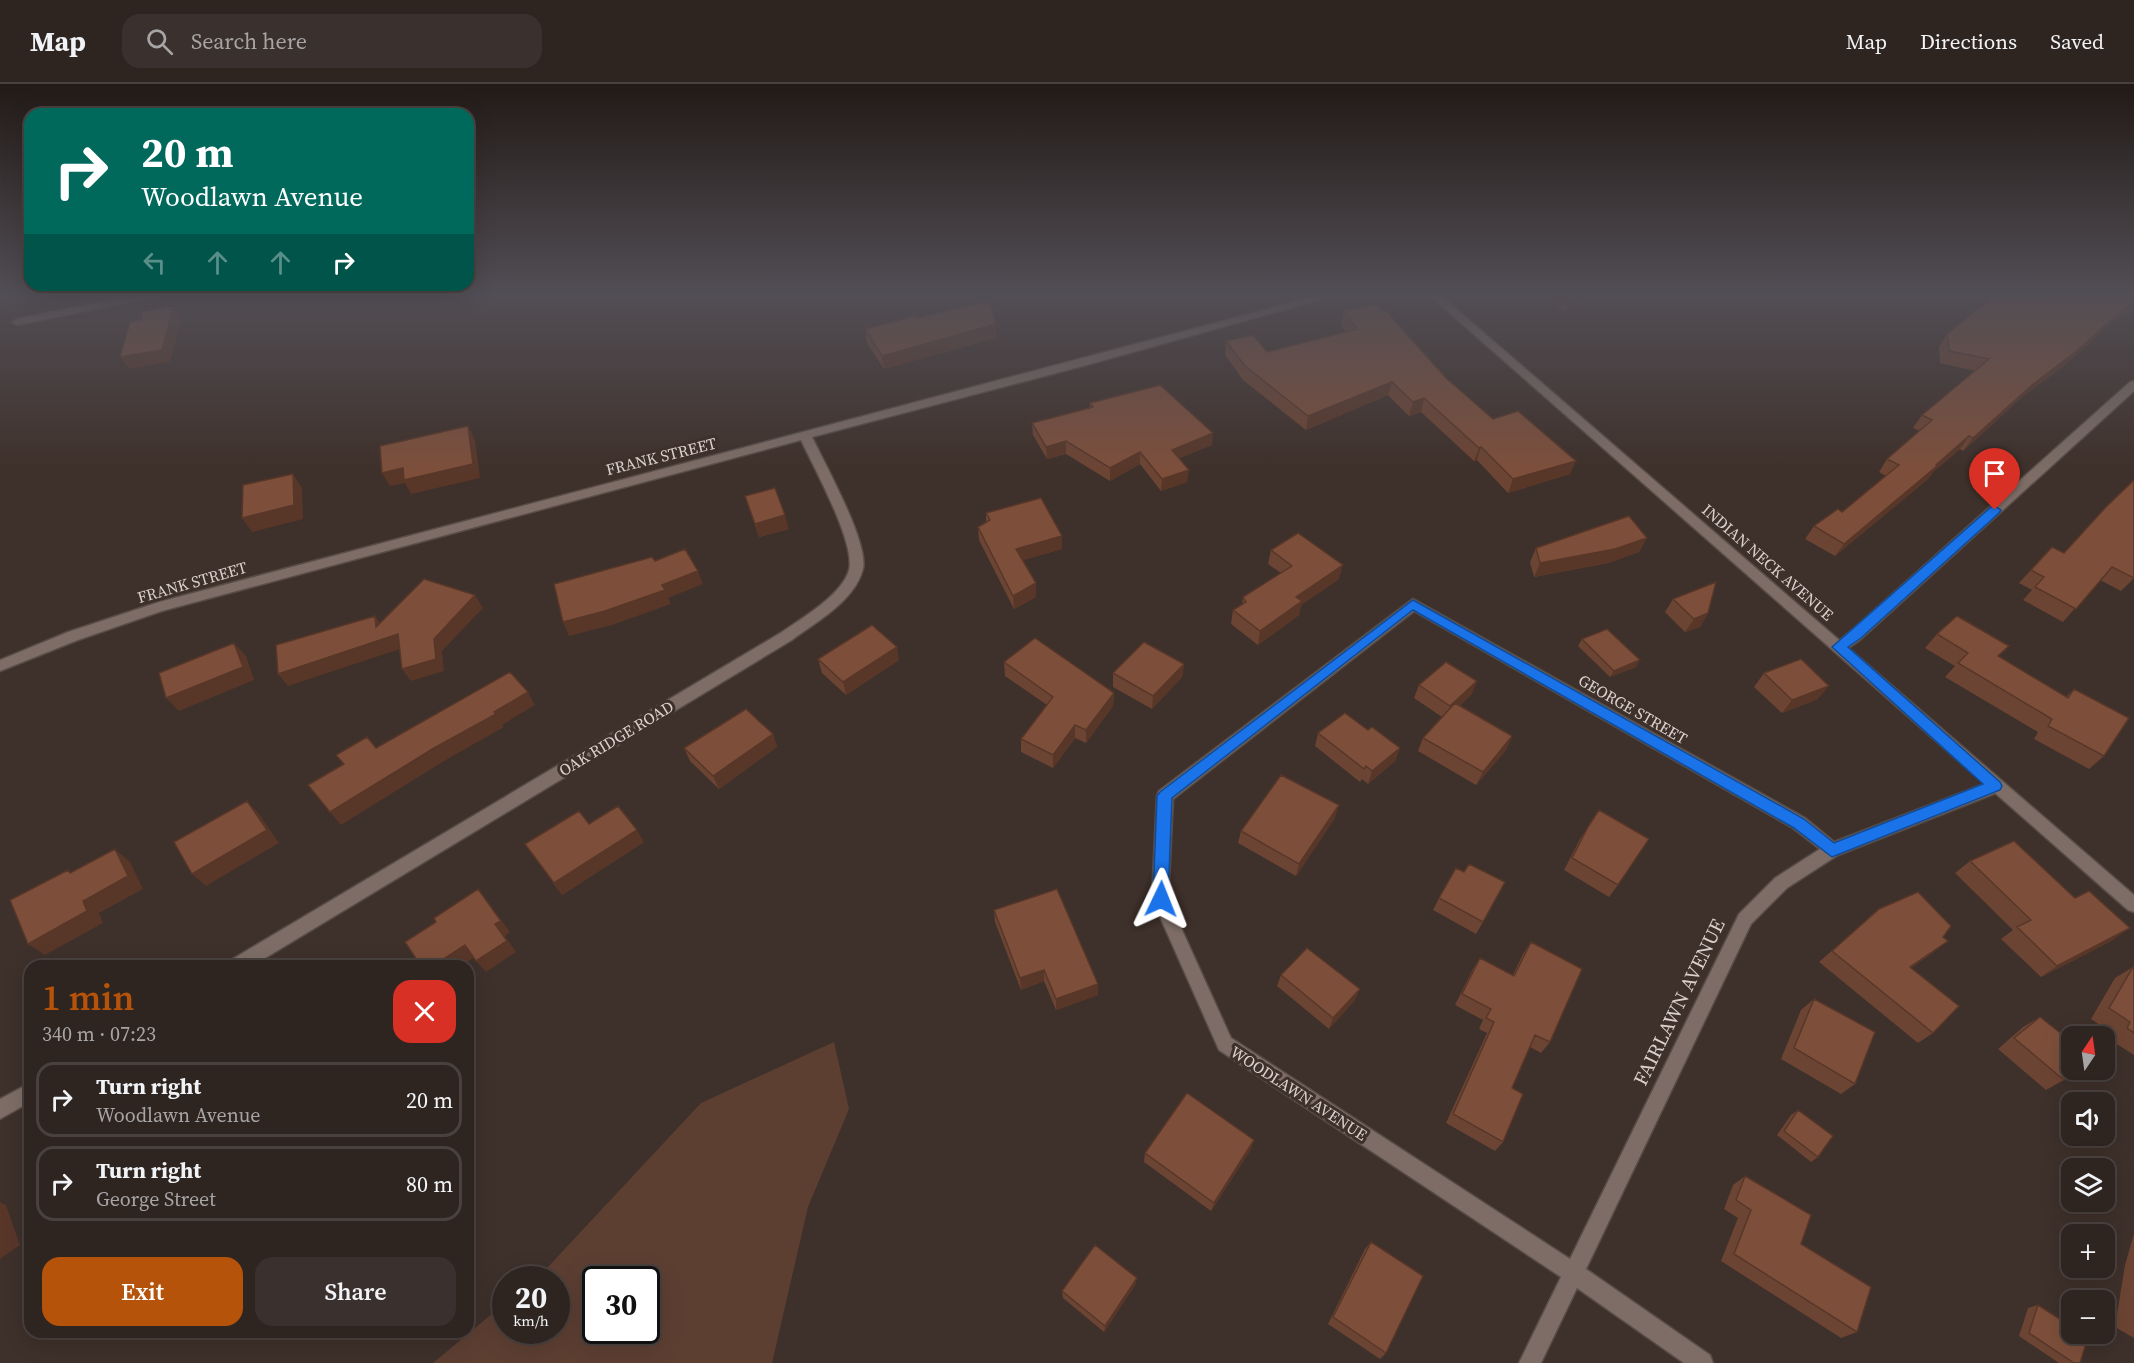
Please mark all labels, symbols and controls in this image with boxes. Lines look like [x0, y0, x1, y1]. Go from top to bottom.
search box [122, 14, 542, 68]
text: Map [30, 22, 86, 60]
icon: search [143, 25, 176, 58]
text: Search here [191, 26, 307, 56]
text: Map [1846, 27, 1887, 56]
text: Directions [1920, 27, 2017, 56]
text: Saved [2050, 27, 2104, 56]
text: 20 m [141, 123, 234, 181]
icon: right [42, 132, 120, 210]
text: Woodlawn Avenue [141, 178, 363, 215]
icon: left [138, 246, 171, 279]
icon: ahead [201, 246, 234, 279]
icon: ahead [264, 246, 297, 279]
icon: right [327, 246, 360, 279]
street label: FRANK STREET [603, 432, 719, 480]
pin [1969, 448, 2020, 510]
icon: arrive [1978, 457, 2011, 490]
street label: INDIAN NECK AVENUE [1697, 499, 1839, 626]
street label: FRANK STREET [135, 556, 250, 608]
street label: GEORGE STREET [1574, 669, 1692, 749]
street label: OAK RIDGE ROAD [555, 695, 677, 781]
position arrow [1129, 867, 1193, 931]
street label: FAIRLAWN AVENUE [1626, 914, 1732, 1090]
text: 1 min [42, 973, 134, 1022]
button: close [393, 980, 456, 1043]
text: 340 m · 07:23 [42, 1020, 156, 1048]
north arrow [2061, 1026, 2115, 1080]
map controls [2061, 1026, 2115, 1344]
street label: WOODLAWN AVENUE [1226, 1040, 1372, 1146]
text: Turn right [96, 1071, 201, 1101]
icon: right [45, 1083, 78, 1116]
text: 20 m [406, 1085, 453, 1115]
button: sound [2061, 1092, 2115, 1146]
text: Woodlawn Avenue [96, 1101, 260, 1129]
text: Turn right [96, 1155, 201, 1185]
button: layers [2061, 1158, 2115, 1212]
icon: right [45, 1167, 78, 1200]
text: 80 m [406, 1169, 453, 1199]
text: George Street [96, 1185, 216, 1213]
button: + [2061, 1224, 2115, 1278]
button: Exit [42, 1257, 243, 1326]
button: Share [255, 1257, 456, 1326]
speed limit sign: 30 [582, 1266, 660, 1344]
text: 20 [515, 1277, 547, 1318]
button: − [2061, 1290, 2115, 1344]
text: km/h [513, 1310, 549, 1331]

